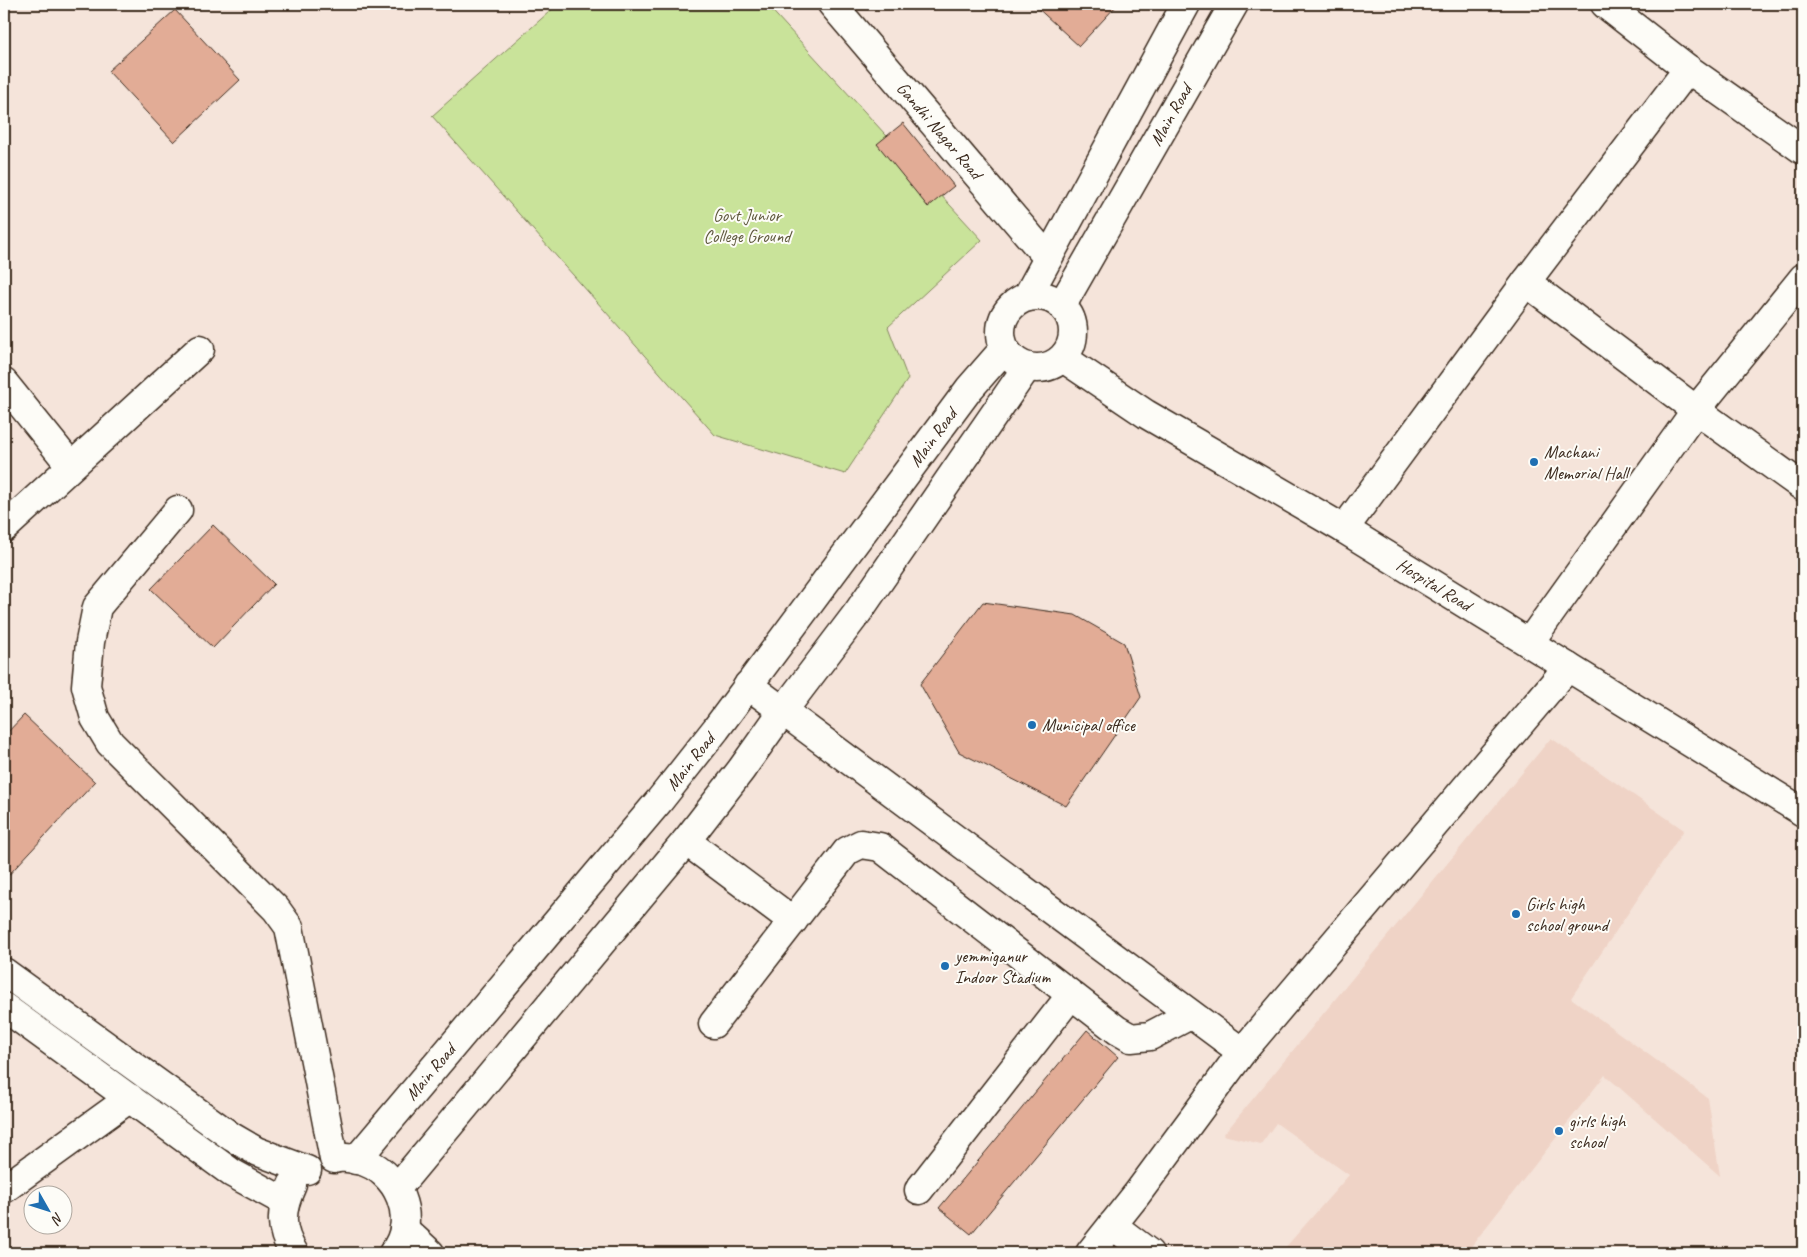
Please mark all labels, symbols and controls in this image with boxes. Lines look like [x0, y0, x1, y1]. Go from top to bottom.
street label: Gandhi Nagar Road [892, 77, 989, 186]
street label: Main Road [1144, 78, 1198, 149]
park label: Govt Junior College Ground [704, 204, 793, 247]
street label: Main Road [904, 402, 963, 471]
place label: Machani Memorial Hall [1544, 441, 1631, 484]
marker: Machani Memorial Hall [1528, 456, 1540, 468]
street label: Hospital Road [1393, 553, 1478, 617]
place label: Municipal office [1042, 714, 1136, 736]
marker: Municipal office [1026, 719, 1038, 731]
street label: Main Road [661, 726, 721, 795]
place label: Girls high school ground [1526, 893, 1611, 936]
marker: Girls high school ground [1510, 908, 1522, 920]
place label: yemmiganur Indoor Stadium [954, 945, 1051, 988]
marker: yemmiganur Indoor Stadium [939, 960, 951, 972]
street label: Main Road [400, 1037, 462, 1105]
place label: girls high school [1569, 1110, 1627, 1153]
marker: girls high school [1553, 1125, 1565, 1137]
north arrow [22, 1184, 72, 1234]
text: N [47, 1209, 67, 1228]

